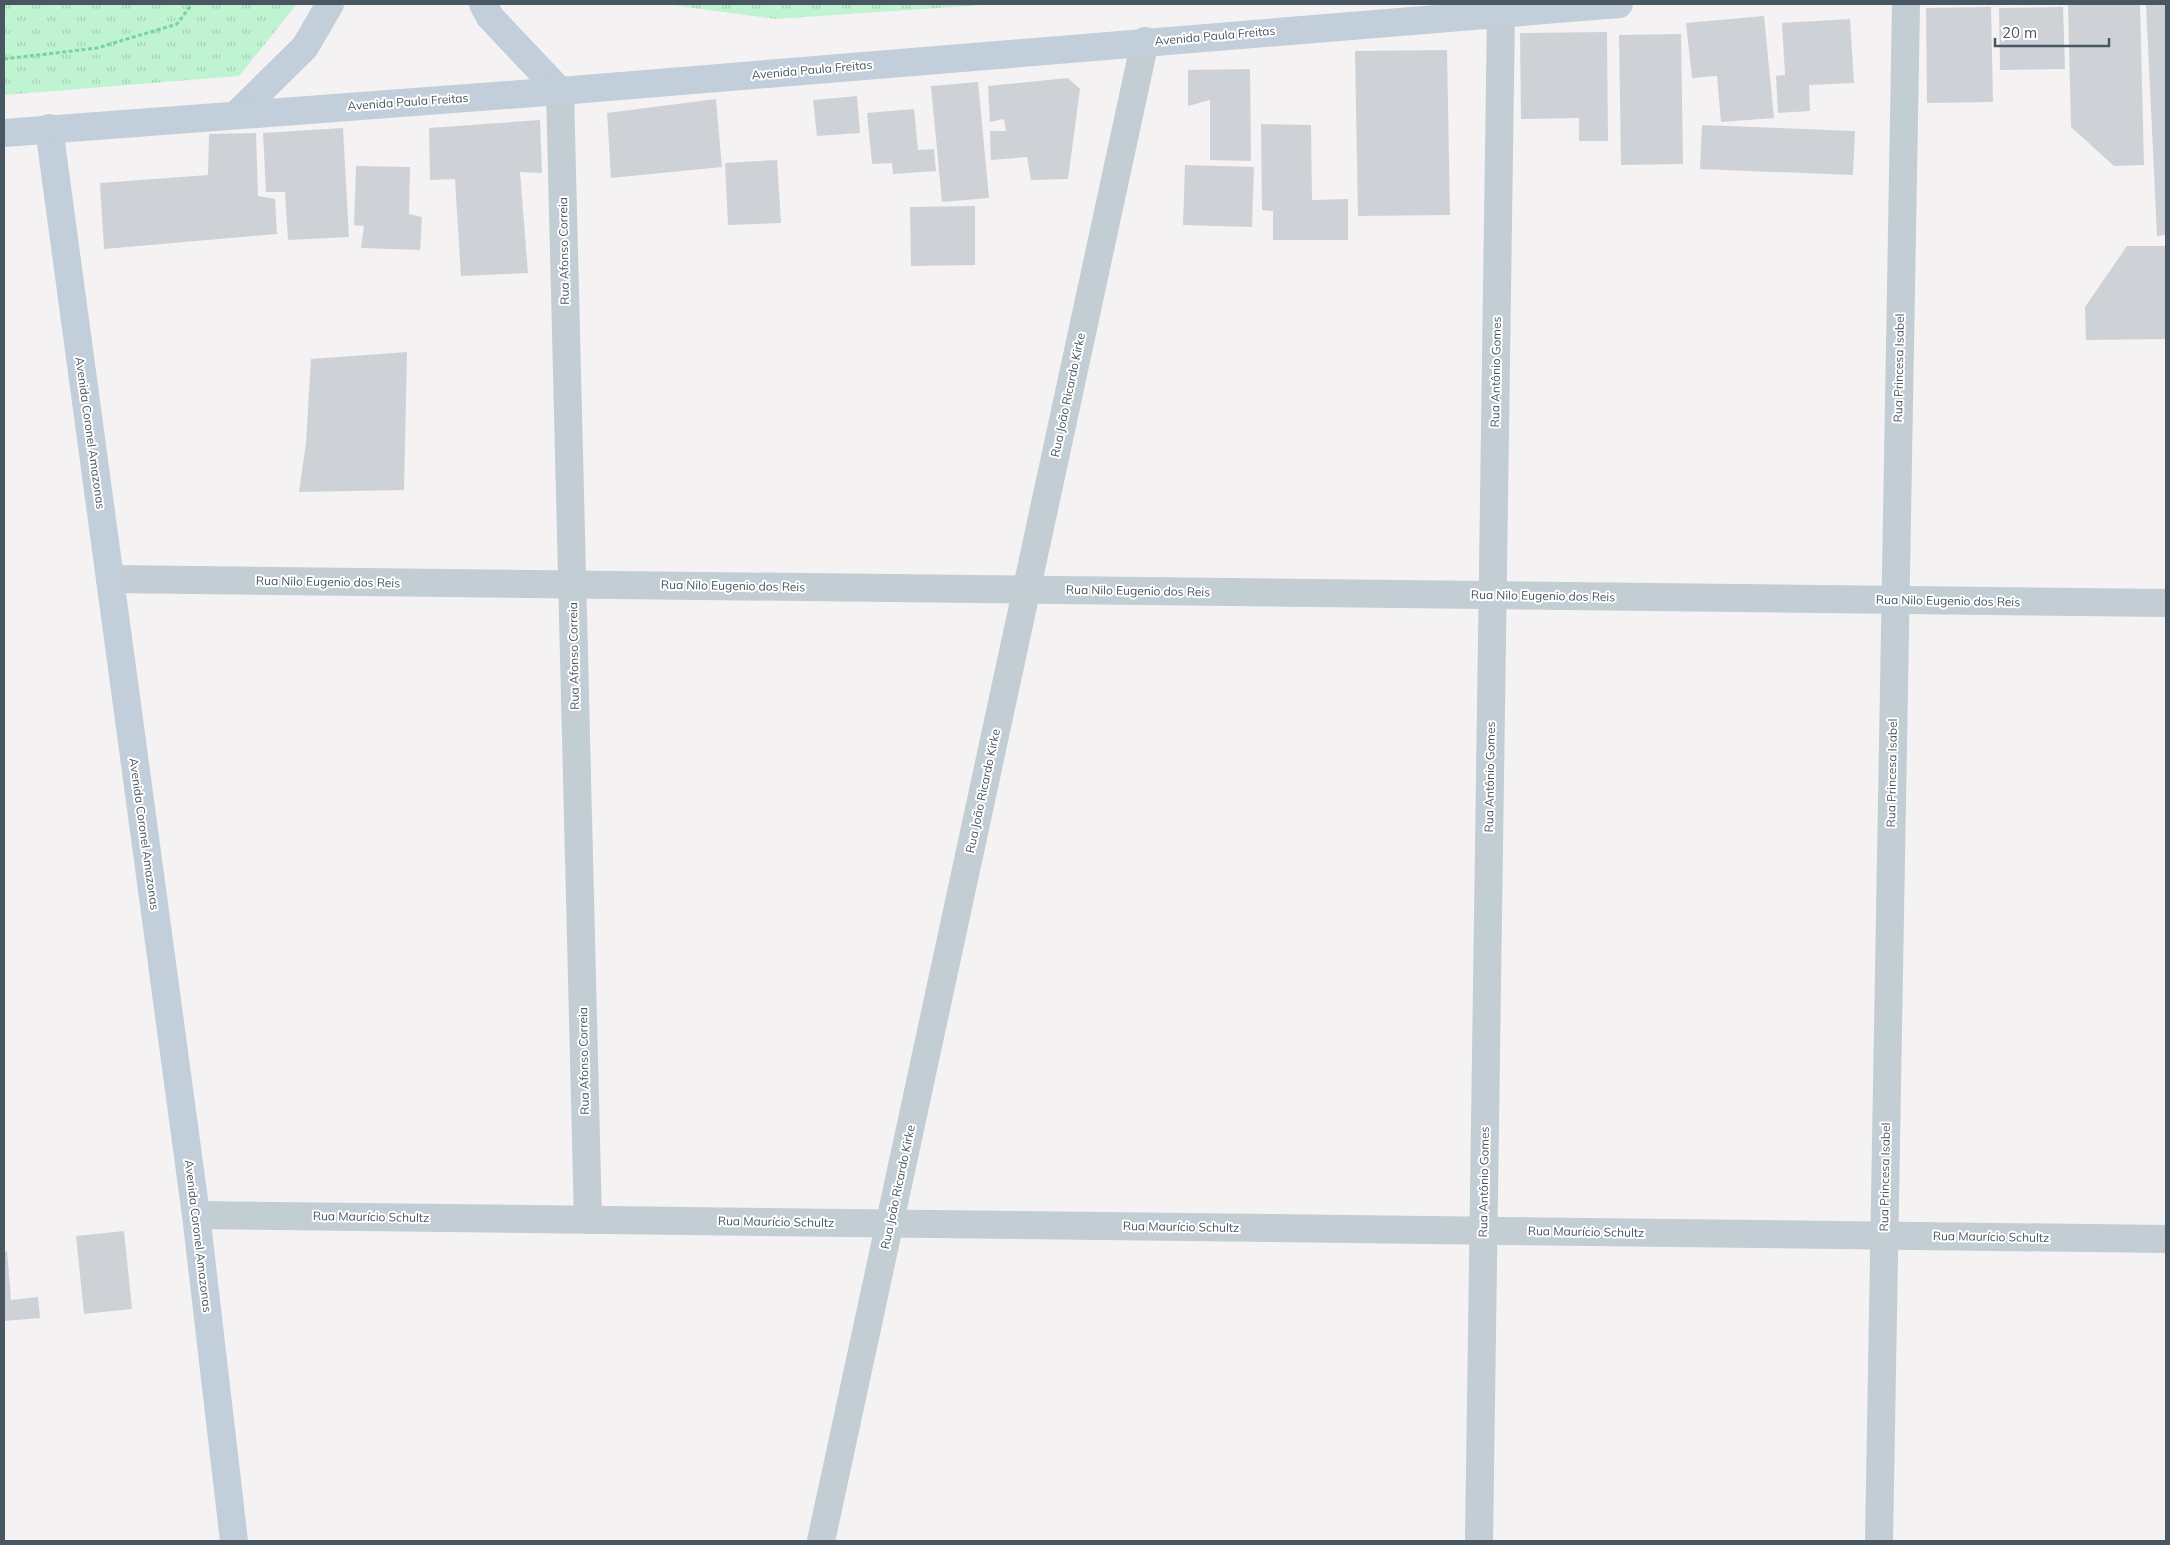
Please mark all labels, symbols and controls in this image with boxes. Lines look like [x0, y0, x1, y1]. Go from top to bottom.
scale bar [1995, 15, 2109, 47]
street label: Avenida Paula Freitas [1154, 23, 1276, 48]
text: 20 m [2002, 23, 2037, 42]
street label: Avenida Paula Freitas [751, 57, 873, 82]
street label: Avenida Paula Freitas [347, 90, 469, 113]
street label: Rua Afonso Correia [555, 197, 572, 305]
street label: Rua Princesa Isabel [1890, 313, 1907, 423]
street label: Rua Antônio Gomes [1487, 316, 1504, 428]
street label: Rua João Ricardo Kirke [1047, 331, 1088, 458]
street label: Avenida Coronel Amazonas [72, 356, 109, 510]
street label: Rua Nilo Eugenio dos Reis [256, 573, 400, 590]
street label: Rua Nilo Eugenio dos Reis [661, 577, 805, 594]
street label: Rua Nilo Eugenio dos Reis [1066, 582, 1210, 599]
street label: Rua Nilo Eugenio dos Reis [1471, 587, 1615, 604]
street label: Rua Nilo Eugenio dos Reis [1876, 592, 2020, 609]
street label: Rua Afonso Correia [565, 602, 582, 710]
street label: Rua Princesa Isabel [1883, 718, 1900, 828]
street label: Rua Antônio Gomes [1481, 721, 1498, 833]
street label: Rua João Ricardo Kirke [962, 727, 1003, 854]
street label: Avenida Coronel Amazonas [126, 757, 163, 911]
street label: Rua Afonso Correia [575, 1007, 592, 1115]
street label: Rua Princesa Isabel [1876, 1122, 1893, 1232]
street label: Rua João Ricardo Kirke [877, 1123, 918, 1250]
street label: Rua Antônio Gomes [1475, 1126, 1492, 1238]
street label: Avenida Coronel Amazonas [182, 1159, 215, 1313]
street label: Rua Maurício Schultz [313, 1208, 429, 1225]
street label: Rua Maurício Schultz [718, 1213, 834, 1230]
street label: Rua Maurício Schultz [1123, 1218, 1239, 1235]
street label: Rua Maurício Schultz [1528, 1223, 1644, 1240]
street label: Rua Maurício Schultz [1933, 1228, 2049, 1245]

